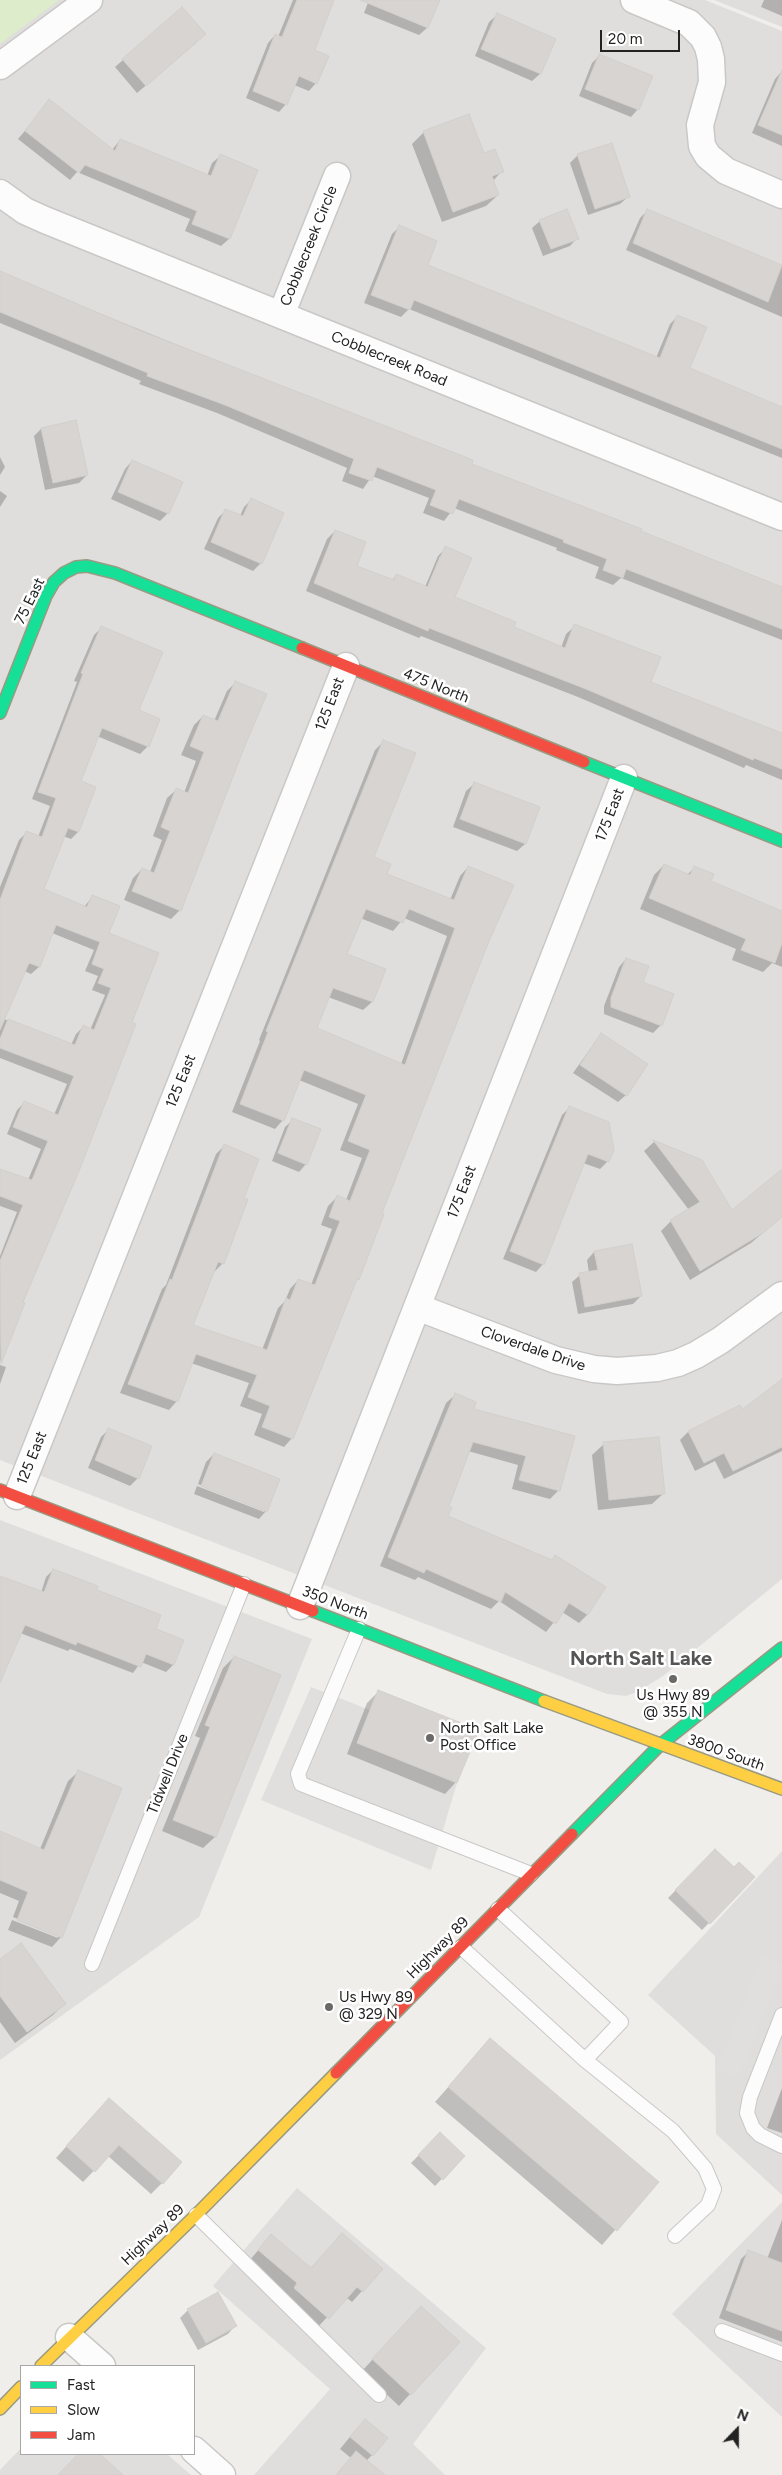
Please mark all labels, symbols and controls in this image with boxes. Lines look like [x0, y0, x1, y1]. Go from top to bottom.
scale bar [602, 20, 682, 52]
text: 20 m [608, 30, 642, 48]
street label: Cobblecreek Circle [277, 183, 341, 309]
street label: Cobblecreek Road [328, 327, 450, 391]
street label: 75 East [11, 575, 49, 627]
street label: 475 North [401, 665, 471, 707]
street label: 125 East [312, 675, 348, 733]
street label: 175 East [592, 786, 628, 844]
street label: 125 East [162, 1052, 200, 1110]
street label: 175 East [444, 1163, 480, 1221]
street label: Cloverdale Drive [478, 1323, 588, 1375]
street label: 125 East [13, 1429, 51, 1487]
street label: 350 North [299, 1582, 371, 1624]
district label: North Salt Lake [570, 1647, 712, 1671]
marker: Us Hwy 89 @ 355 N [667, 1673, 679, 1685]
place label: Us Hwy 89 @ 355 N [636, 1687, 710, 1722]
place label: North Salt Lake Post Office [440, 1720, 543, 1755]
street label: Tidwell Drive [144, 1731, 192, 1817]
street label: 3800 South [685, 1731, 767, 1775]
marker: North Salt Lake Post Office [424, 1732, 436, 1744]
street label: Highway 89 [403, 1913, 473, 1983]
place label: Us Hwy 89 @ 329 N [339, 1989, 413, 2024]
marker: Us Hwy 89 @ 329 N [323, 2001, 335, 2013]
street label: Highway 89 [118, 2201, 188, 2269]
legend [20, 2365, 195, 2455]
text: Fast [67, 2376, 95, 2394]
text: Slow [67, 2401, 100, 2419]
north arrow [712, 2405, 762, 2455]
text: N [735, 2406, 751, 2426]
text: Jam [67, 2426, 95, 2444]

